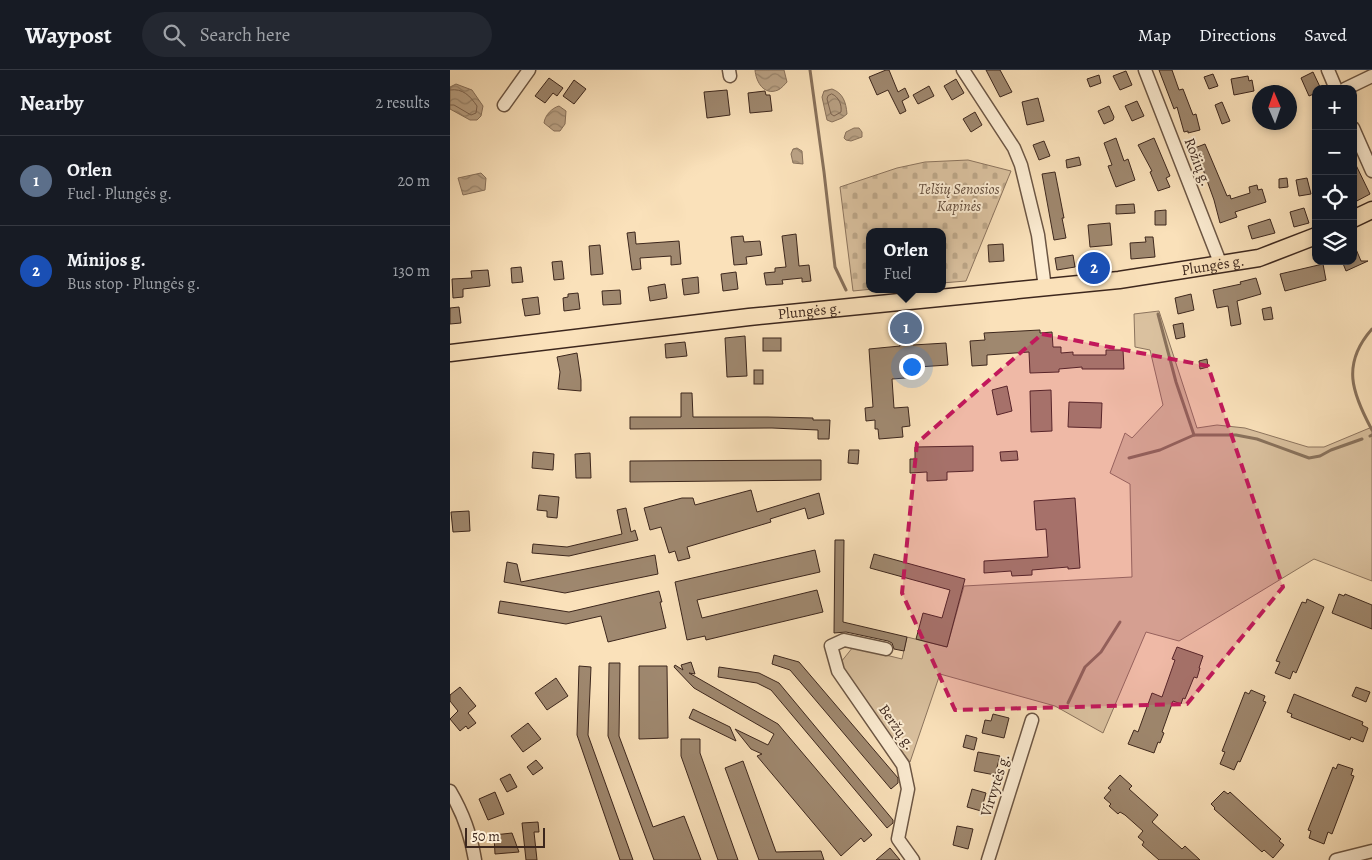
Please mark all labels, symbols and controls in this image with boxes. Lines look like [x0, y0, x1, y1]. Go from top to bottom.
search box [142, 12, 492, 57]
text: Waypost [25, 19, 112, 51]
icon: search [160, 21, 188, 49]
text: Search here [200, 22, 290, 48]
text: Map [1138, 23, 1171, 47]
text: Directions [1199, 23, 1276, 47]
text: Saved [1304, 23, 1347, 47]
north arrow [1252, 85, 1297, 130]
map controls [1312, 85, 1357, 265]
button: + [1312, 85, 1357, 130]
text: Nearby [20, 89, 83, 117]
text: 2 results [375, 92, 430, 114]
button: − [1312, 130, 1357, 175]
street label: Rožių g. [1180, 135, 1216, 189]
text: Orlen [67, 157, 112, 183]
text: 1 [33, 170, 39, 192]
text: 20 m [397, 170, 430, 192]
button: locate [1312, 175, 1357, 220]
park label: Telšių Senosios Kapinės [918, 179, 1000, 216]
text: Fuel · Plungės g. [67, 183, 172, 205]
button: layers [1312, 220, 1357, 265]
popup [866, 228, 946, 293]
text: Orlen [884, 237, 928, 263]
text: Minijos g. [67, 247, 146, 273]
pin: 2 [1078, 249, 1110, 287]
street label: Plungės g. [1180, 250, 1246, 280]
text: 2 [32, 260, 40, 282]
text: 130 m [393, 260, 430, 282]
text: Fuel [884, 263, 912, 285]
text: Bus stop · Plungės g. [67, 273, 200, 295]
street label: Plungės g. [777, 298, 842, 324]
pin: 1 [890, 309, 922, 347]
your location [899, 354, 925, 380]
street label: Beržų g. [874, 700, 920, 754]
street label: Virvytės g. [975, 751, 1015, 820]
scale bar [465, 825, 545, 848]
text: 50 m [472, 827, 500, 846]

